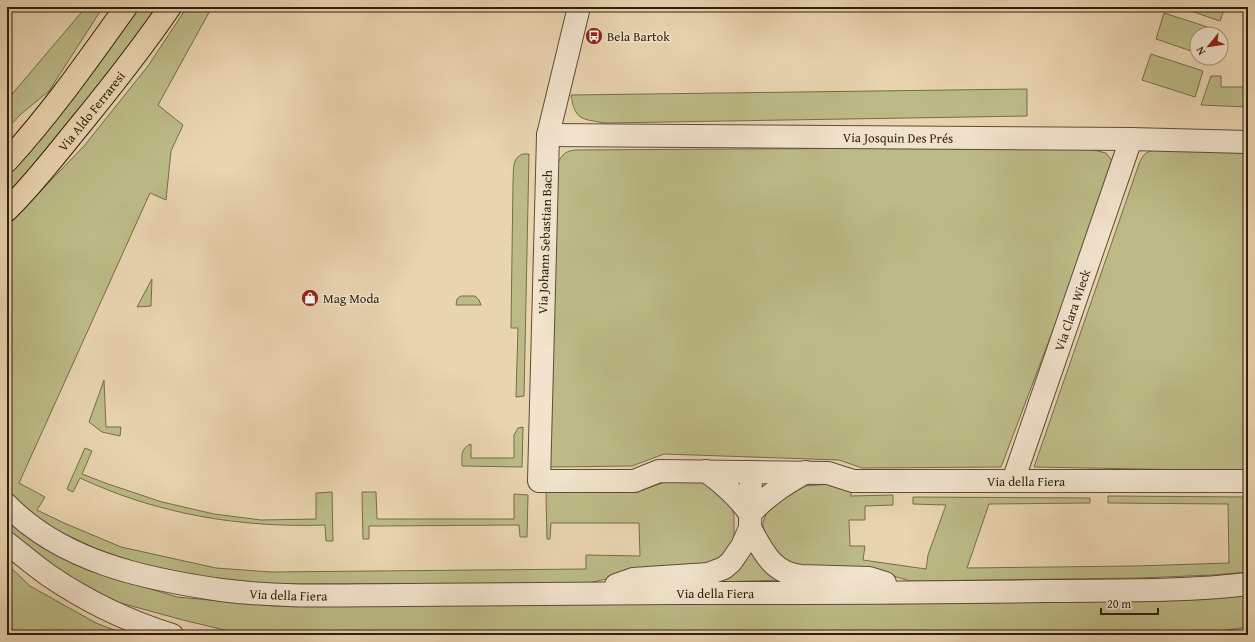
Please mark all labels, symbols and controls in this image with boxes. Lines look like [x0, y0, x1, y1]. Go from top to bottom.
bus stop icon: Bela Bartok [584, 26, 604, 46]
north arrow [1189, 26, 1229, 66]
place label: Bela Bartok [607, 27, 670, 46]
text: N [1191, 43, 1209, 58]
street label: Via Aldo Ferraresi [53, 67, 130, 155]
street label: Via Josquin Des Prés [843, 128, 953, 147]
street label: Via Johann Sebastian Bach [533, 169, 557, 314]
street label: Via Clara Wieck [1049, 266, 1095, 353]
shop icon: Mag Moda [300, 288, 320, 308]
place label: Mag Moda [323, 289, 380, 308]
street label: Via della Fiera [987, 472, 1066, 491]
street label: Via della Fiera [676, 583, 755, 603]
street label: Via della Fiera [249, 584, 328, 605]
scale bar [1101, 590, 1158, 616]
text: 20 m [1107, 595, 1131, 612]

